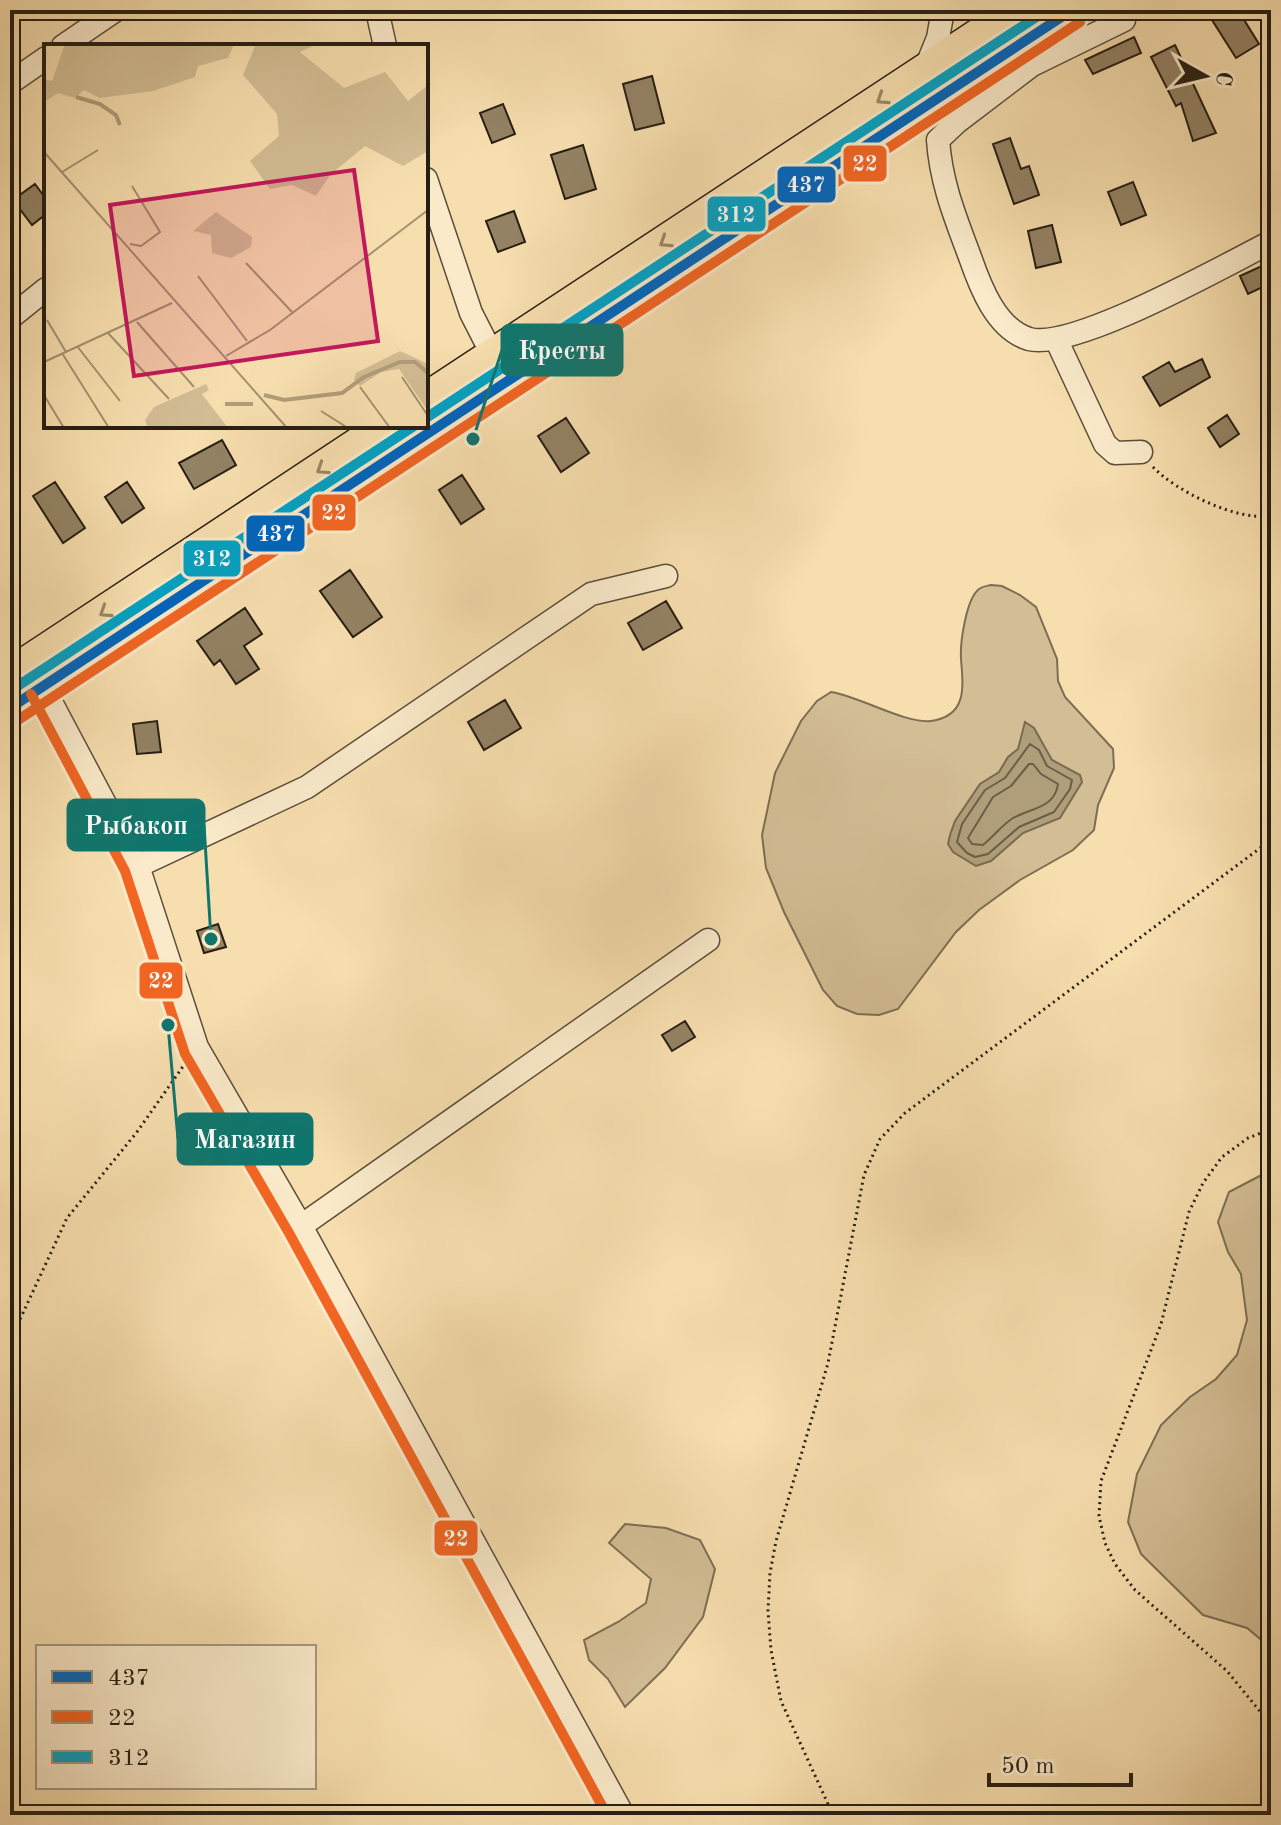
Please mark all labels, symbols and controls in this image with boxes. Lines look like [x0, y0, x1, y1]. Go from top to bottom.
north arrow [1165, 36, 1245, 116]
inset map [44, 44, 428, 428]
text: С [1211, 70, 1235, 87]
one-way arrow [877, 89, 891, 104]
line badge: 22 [842, 144, 888, 183]
text: 22 [852, 154, 878, 176]
line badge: 437 [776, 165, 837, 204]
text: 437 [787, 175, 825, 197]
line badge: 312 [706, 195, 767, 233]
text: 312 [717, 205, 755, 227]
one-way arrow [660, 233, 674, 248]
callout: Кресты [502, 325, 622, 375]
text: Кресты [518, 339, 606, 365]
one-way arrow [316, 459, 330, 474]
line badge: 22 [311, 493, 357, 532]
text: 22 [321, 503, 347, 525]
line badge: 437 [245, 514, 306, 553]
text: 437 [257, 524, 295, 546]
line badge: 312 [182, 539, 242, 578]
text: 312 [193, 549, 231, 571]
one-way arrow [99, 602, 113, 617]
callout: Рыбакоп [68, 800, 204, 850]
text: Рыбакоп [84, 814, 188, 840]
line badge: 22 [138, 961, 184, 1000]
text: 22 [148, 971, 174, 993]
callout: Магазин [178, 1114, 312, 1164]
text: Магазин [194, 1128, 296, 1154]
line badge: 22 [433, 1519, 479, 1557]
text: 22 [443, 1529, 469, 1551]
legend [36, 1645, 316, 1789]
text: 437 [108, 1667, 150, 1691]
text: 22 [108, 1707, 136, 1731]
scale bar [989, 1737, 1131, 1787]
text: 312 [108, 1747, 150, 1771]
text: 50 m [1001, 1755, 1055, 1779]

